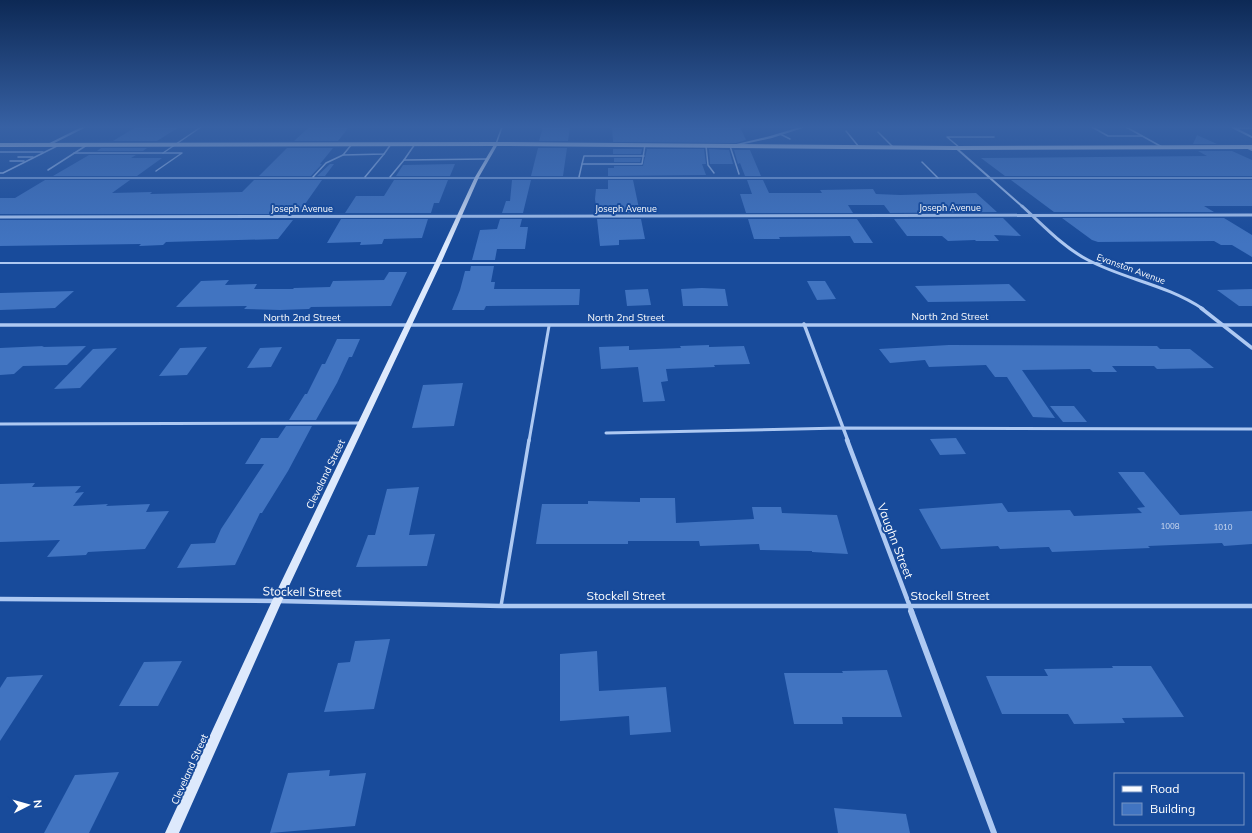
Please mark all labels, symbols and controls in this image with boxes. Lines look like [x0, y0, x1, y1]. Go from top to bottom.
street label: Joseph Avenue [919, 202, 981, 213]
street label: Joseph Avenue [271, 203, 333, 214]
street label: Joseph Avenue [595, 203, 657, 214]
street label: Evanston Avenue [1095, 251, 1167, 286]
street label: North 2nd Street [911, 310, 989, 323]
street label: North 2nd Street [263, 311, 341, 324]
street label: North 2nd Street [587, 311, 665, 324]
street label: Cleveland Street [303, 437, 348, 511]
street label: Vaughn Street [874, 501, 917, 581]
house number: 1008 [1160, 521, 1180, 531]
house number: 1010 [1213, 522, 1233, 532]
street label: Stockell Street [262, 583, 342, 600]
street label: Stockell Street [587, 588, 665, 603]
street label: Stockell Street [911, 588, 989, 603]
street label: Cleveland Street [168, 731, 211, 806]
legend [1114, 773, 1244, 825]
text: Road [1150, 781, 1179, 796]
north arrow [8, 785, 48, 825]
text: N [31, 799, 45, 809]
text: Building [1150, 801, 1195, 816]

